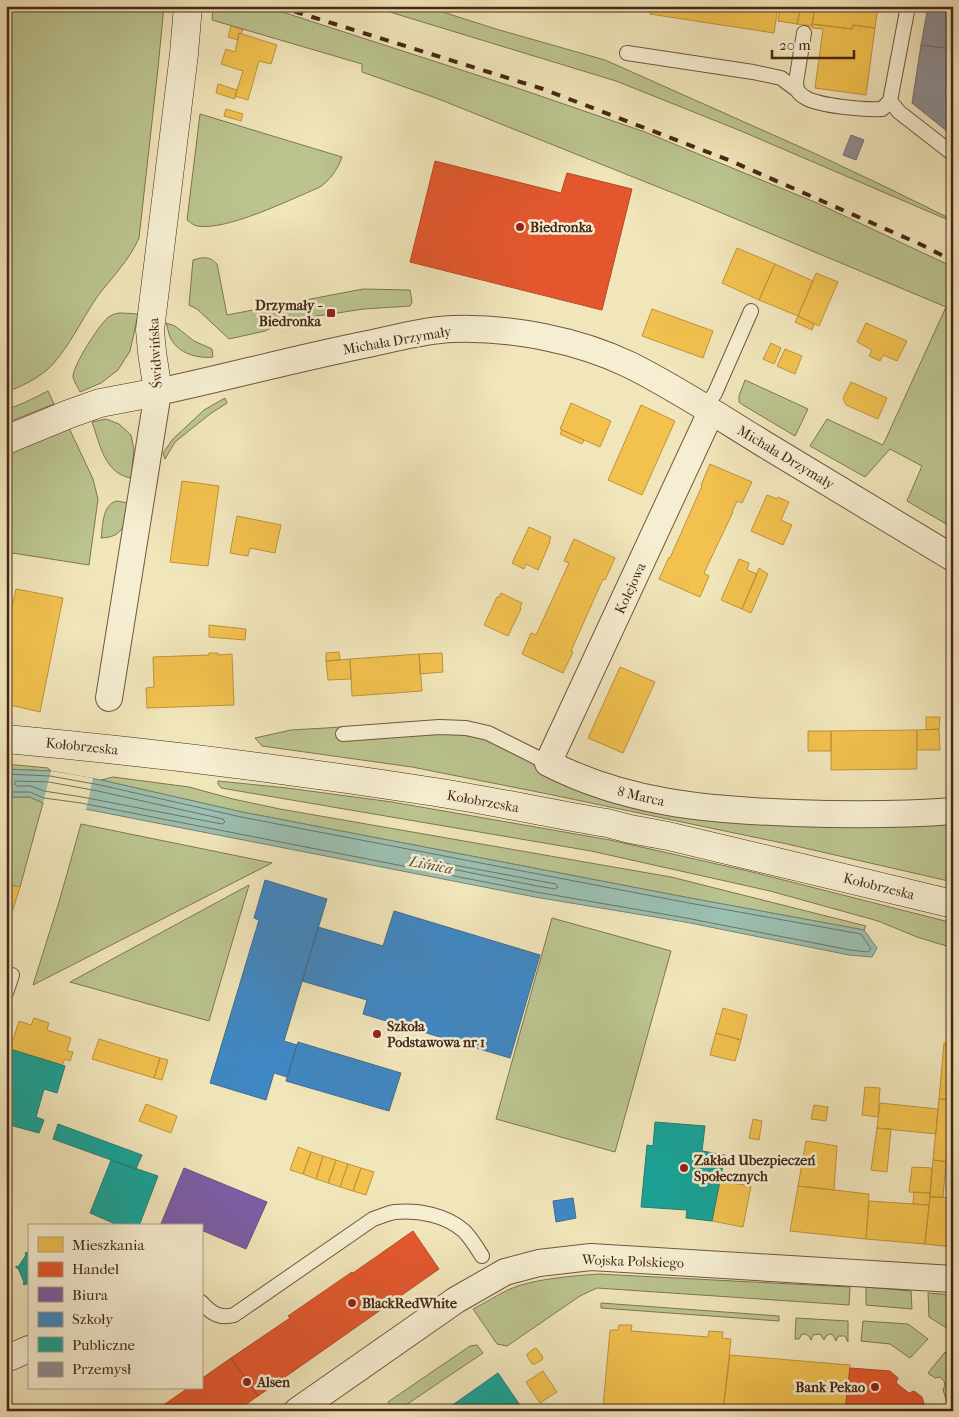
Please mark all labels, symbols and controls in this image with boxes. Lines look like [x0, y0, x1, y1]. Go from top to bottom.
scale bar [772, 28, 854, 60]
text: 20 m [779, 36, 811, 54]
place label: Biedronka [530, 219, 593, 236]
marker: Biedronka [514, 221, 526, 233]
place label: Drzymały - Biedronka [255, 297, 323, 330]
marker: Drzymały - Biedronka [325, 307, 337, 319]
street label: Świdwińska [144, 317, 166, 389]
street label: Michała Drzymały [341, 322, 453, 358]
street label: Michała Drzymały [734, 422, 838, 493]
street label: Kolejowa [611, 559, 650, 617]
street label: Kołobrzeska [45, 734, 120, 759]
street label: 8 Marca [616, 783, 667, 810]
street label: Kołobrzeska [446, 787, 521, 816]
water label: Liśnica [407, 852, 455, 878]
street label: Kołobrzeska [841, 869, 917, 904]
place label: Szkoła Podstawowa nr 1 [387, 1018, 485, 1051]
marker: Szkoła Podstawowa nr 1 [371, 1028, 383, 1040]
place label: Zakład Ubezpieczeń Społecznych [694, 1152, 816, 1185]
marker: Zakład Ubezpieczeń Społecznych [678, 1162, 690, 1174]
legend [28, 1224, 202, 1390]
text: Mieszkania [72, 1236, 145, 1254]
street label: Wojska Polskiego [581, 1251, 684, 1272]
text: Handel [72, 1260, 119, 1278]
text: Biura [72, 1286, 109, 1304]
place label: BlackRedWhite [362, 1295, 457, 1312]
marker: BlackRedWhite [346, 1297, 358, 1309]
text: Szkoły [72, 1310, 114, 1328]
text: Publiczne [72, 1336, 136, 1354]
text: Przemysł [72, 1360, 132, 1378]
place label: Alsen [256, 1374, 291, 1391]
marker: Alsen [241, 1376, 253, 1388]
place label: Bank Pekao [795, 1379, 865, 1396]
marker: Bank Pekao [869, 1381, 881, 1393]

